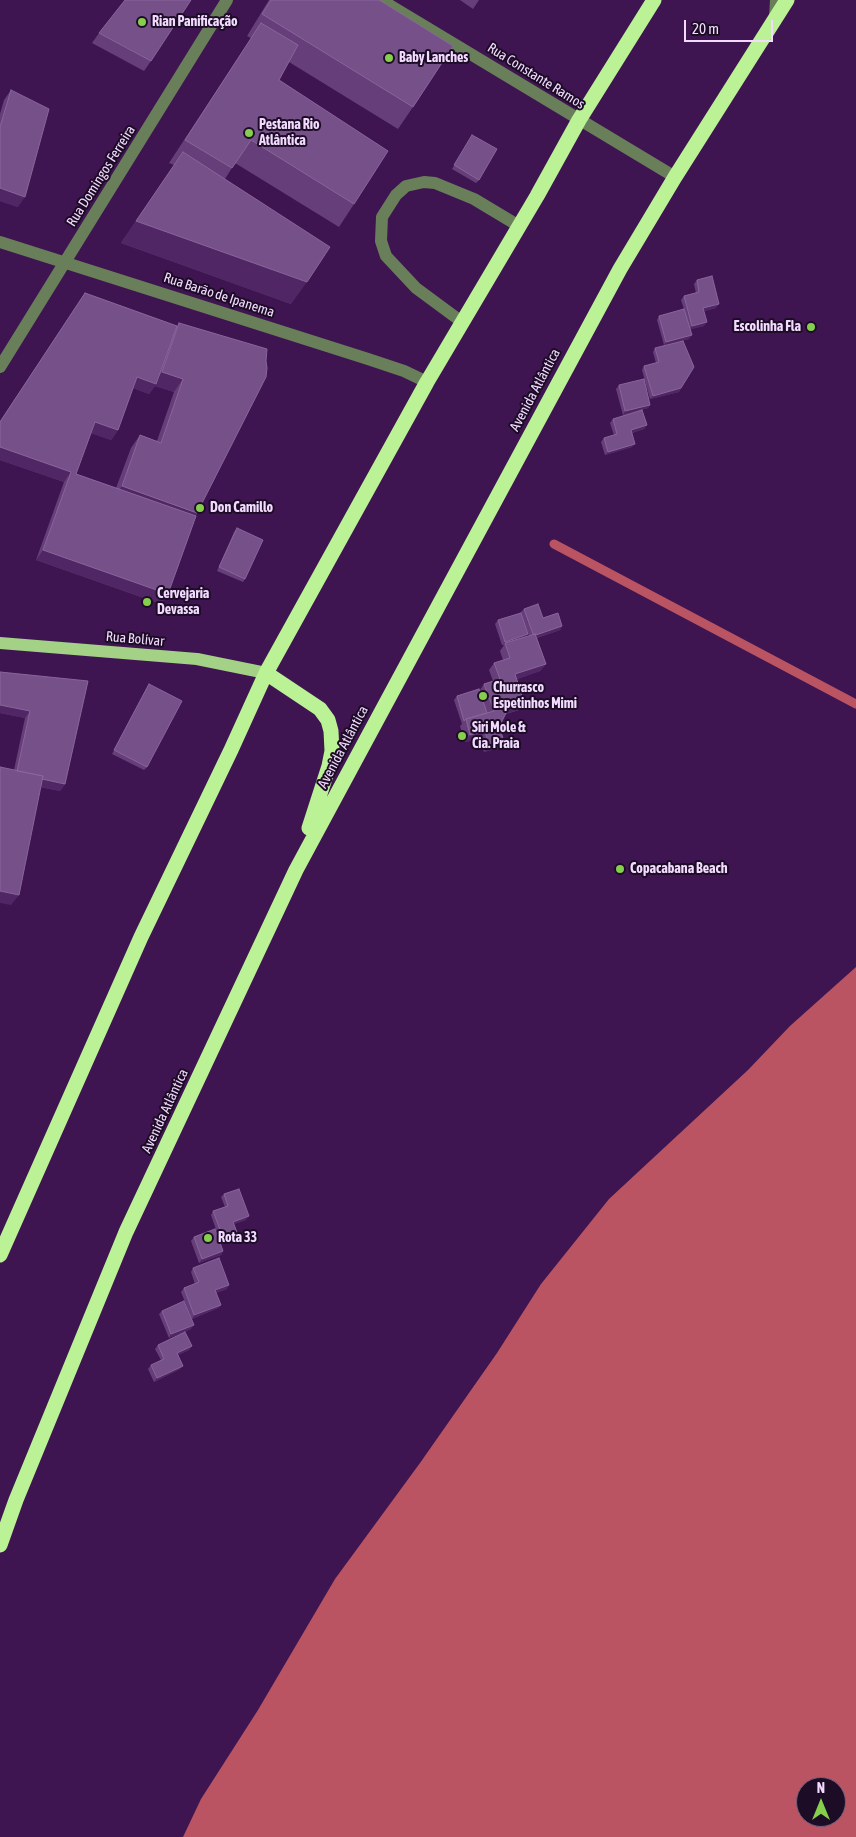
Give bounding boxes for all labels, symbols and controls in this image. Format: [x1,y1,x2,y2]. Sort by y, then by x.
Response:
scale bar [686,10,775,42]
place label: Rian Panificação [152,14,238,30]
marker: Rian Panificação [136,16,148,28]
text: 20 m [692,20,719,37]
street label: Rua Constante Ramos [484,39,588,113]
place label: Baby Lanches [399,50,468,66]
marker: Baby Lanches [383,52,395,64]
place label: Pestana Rio Atlântica [259,117,320,150]
street label: Rua Domingos Ferreira [63,122,139,230]
marker: Pestana Rio Atlântica [243,127,255,139]
street label: Rua Barão de Ipanema [161,269,277,321]
place label: Escolinha Fla [734,319,801,335]
marker: Escolinha Fla [805,321,817,333]
street label: Avenida Atlântica [506,346,564,434]
place label: Don Camillo [210,500,273,516]
marker: Don Camillo [194,502,206,514]
place label: Cervejaria Devassa [157,586,209,618]
marker: Cervejaria Devassa [141,596,153,608]
street label: Rua Bolívar [105,628,165,650]
place label: Churrasco Espetinhos Mimi [493,680,577,712]
marker: Churrasco Espetinhos Mimi [477,690,489,702]
street label: Avenida Atlântica [314,703,372,791]
place label: Siri Mole & Cia. Praia [472,720,525,752]
marker: Siri Mole & Cia. Praia [456,730,468,742]
place label: Copacabana Beach [630,861,728,877]
marker: Copacabana Beach [614,863,626,875]
street label: Avenida Atlântica [138,1066,192,1156]
place label: Rota 33 [218,1230,257,1246]
marker: Rota 33 [202,1232,214,1244]
north arrow [796,1777,846,1827]
text: N [817,1780,825,1796]

